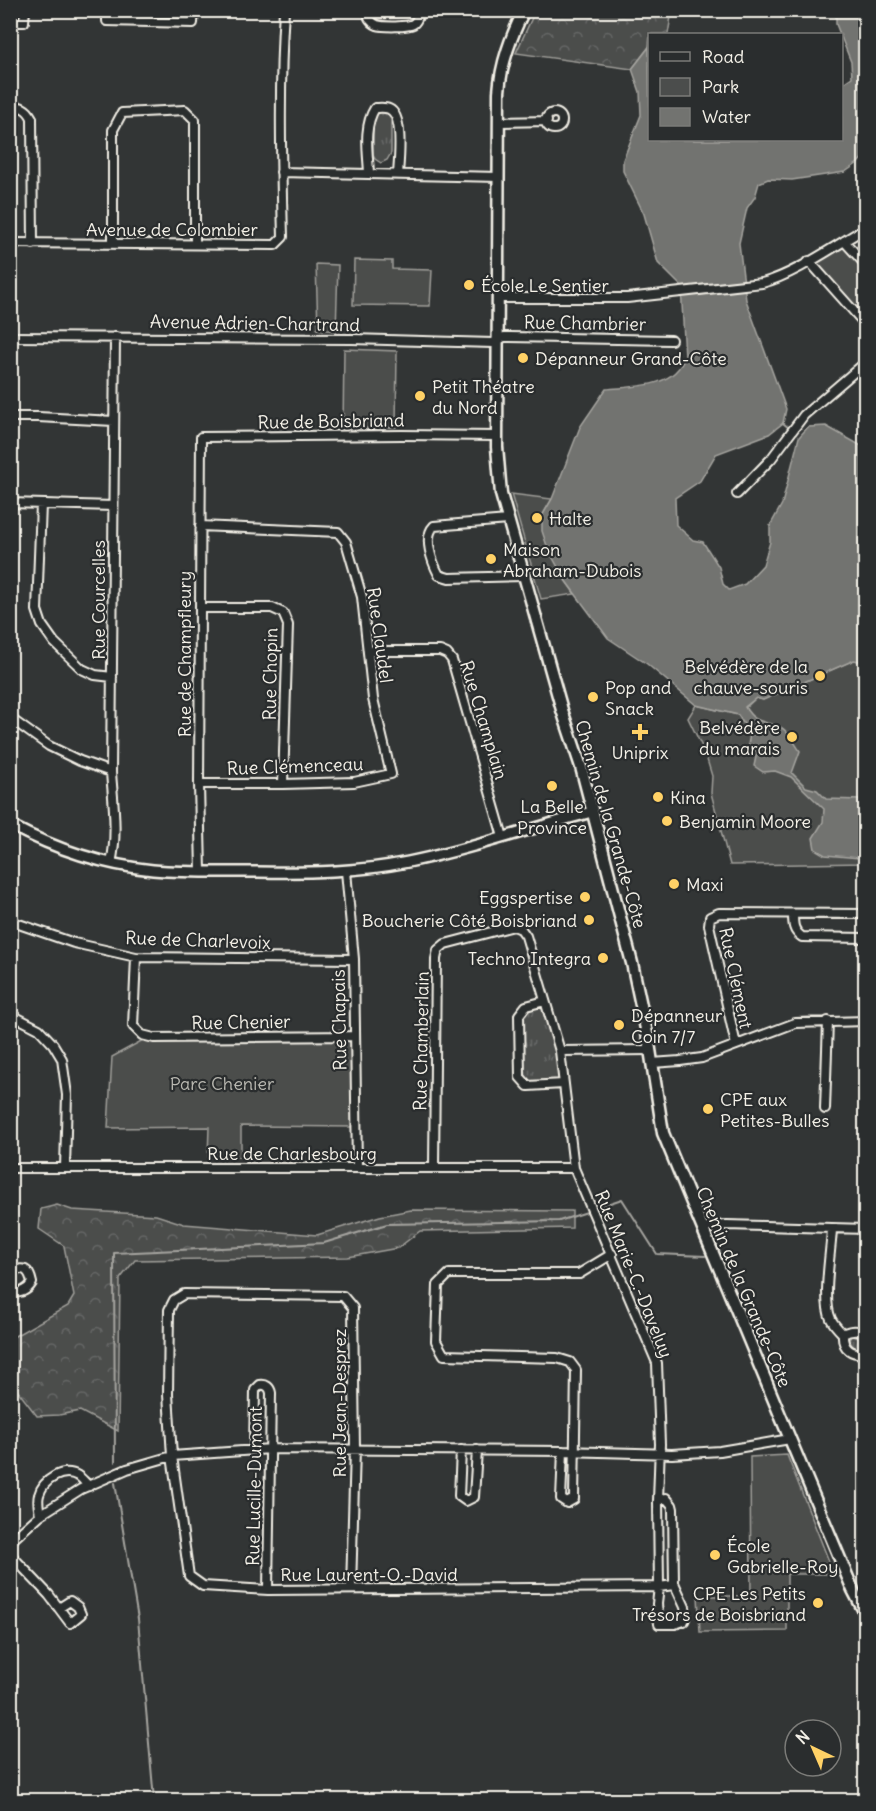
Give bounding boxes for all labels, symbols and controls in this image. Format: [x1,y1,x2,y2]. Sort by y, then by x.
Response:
legend [648,33,843,141]
text: Road [702,45,745,68]
text: Park [702,75,739,98]
text: Water [702,105,752,128]
street label: Avenue de Colombier [86,218,259,241]
place label: École Le Sentier [481,274,609,297]
marker: École Le Sentier [462,278,476,292]
street label: Avenue Adrien-Chartrand [150,310,361,336]
street label: Rue Chambrier [524,310,647,336]
place label: Dépanneur Grand-Côte [535,347,727,370]
marker: Dépanneur Grand-Côte [516,351,530,365]
place label: Petit Théatre du Nord [432,375,535,419]
marker: Petit Théatre du Nord [413,389,427,403]
street label: Rue de Boisbriand [257,408,405,434]
place label: Halte [549,507,592,530]
marker: Halte [530,511,544,525]
place label: Maison Abraham-Dubois [503,538,641,582]
street label: Rue Courcelles [87,540,110,660]
marker: Maison Abraham-Dubois [484,552,498,566]
street label: Rue de Champfleury [173,571,196,737]
street label: Rue Claudel [362,586,398,684]
street label: Rue Chopin [258,627,282,721]
place label: Belvédère de la chauve-souris [684,655,808,699]
street label: Rue Champlain [455,658,513,782]
marker: Belvédère de la chauve-souris [813,669,827,683]
place label: Pop and Snack [605,676,672,720]
marker: Pop and Snack [586,690,600,704]
place label: Belvédère du marais [699,716,780,760]
street label: Chemin de la Grande-Côte [570,717,652,931]
marker: Uniprix [633,725,647,739]
marker: Belvédère du marais [785,730,799,744]
place label: Uniprix [611,741,669,764]
street label: Rue Clémenceau [226,752,364,780]
marker: La Belle Province [545,779,559,793]
place label: Kina [670,786,706,809]
marker: Kina [651,790,665,804]
place label: La Belle Province [517,795,587,839]
place label: Benjamin Moore [679,810,811,833]
marker: Benjamin Moore [660,814,674,828]
place label: Maxi [686,873,724,896]
marker: Maxi [667,877,681,891]
place label: Eggspertise [479,886,573,909]
marker: Eggspertise [578,890,592,904]
place label: Boucherie Côté Boisbriand [362,909,577,932]
marker: Boucherie Côté Boisbriand [582,913,596,927]
street label: Rue Clément [714,925,758,1031]
street label: Rue de Charlevoix [125,926,271,954]
place label: Techno Integra [468,947,591,970]
marker: Techno Integra [596,951,610,965]
street label: Rue Chapais [327,969,351,1071]
street label: Rue Chamberlain [408,971,434,1111]
place label: Dépanneur Coin 7/7 [631,1004,723,1048]
street label: Rue Chenier [191,1010,291,1034]
marker: Dépanneur Coin 7/7 [612,1018,626,1032]
park label: Parc Chenier [170,1072,275,1095]
place label: CPE aux Petites-Bulles [720,1088,830,1132]
marker: CPE aux Petites-Bulles [701,1102,715,1116]
street label: Rue de Charlesbourg [207,1142,377,1165]
street label: Chemin de la Grande-Côte [691,1183,797,1391]
street label: Rue Marie-C.-Daveluy [590,1187,678,1361]
street label: Rue Jean-Desprez [328,1328,351,1477]
street label: Rue Lucille-Dumont [241,1406,267,1566]
place label: École Gabrielle-Roy [727,1534,838,1578]
marker: École Gabrielle-Roy [708,1548,722,1562]
street label: Rue Laurent-O.-David [280,1563,458,1586]
place label: CPE Les Petits Trésors de Boisbriand [632,1582,806,1626]
marker: CPE Les Petits Trésors de Boisbriand [811,1596,825,1610]
north arrow [783,1718,843,1778]
text: N [792,1726,814,1748]

